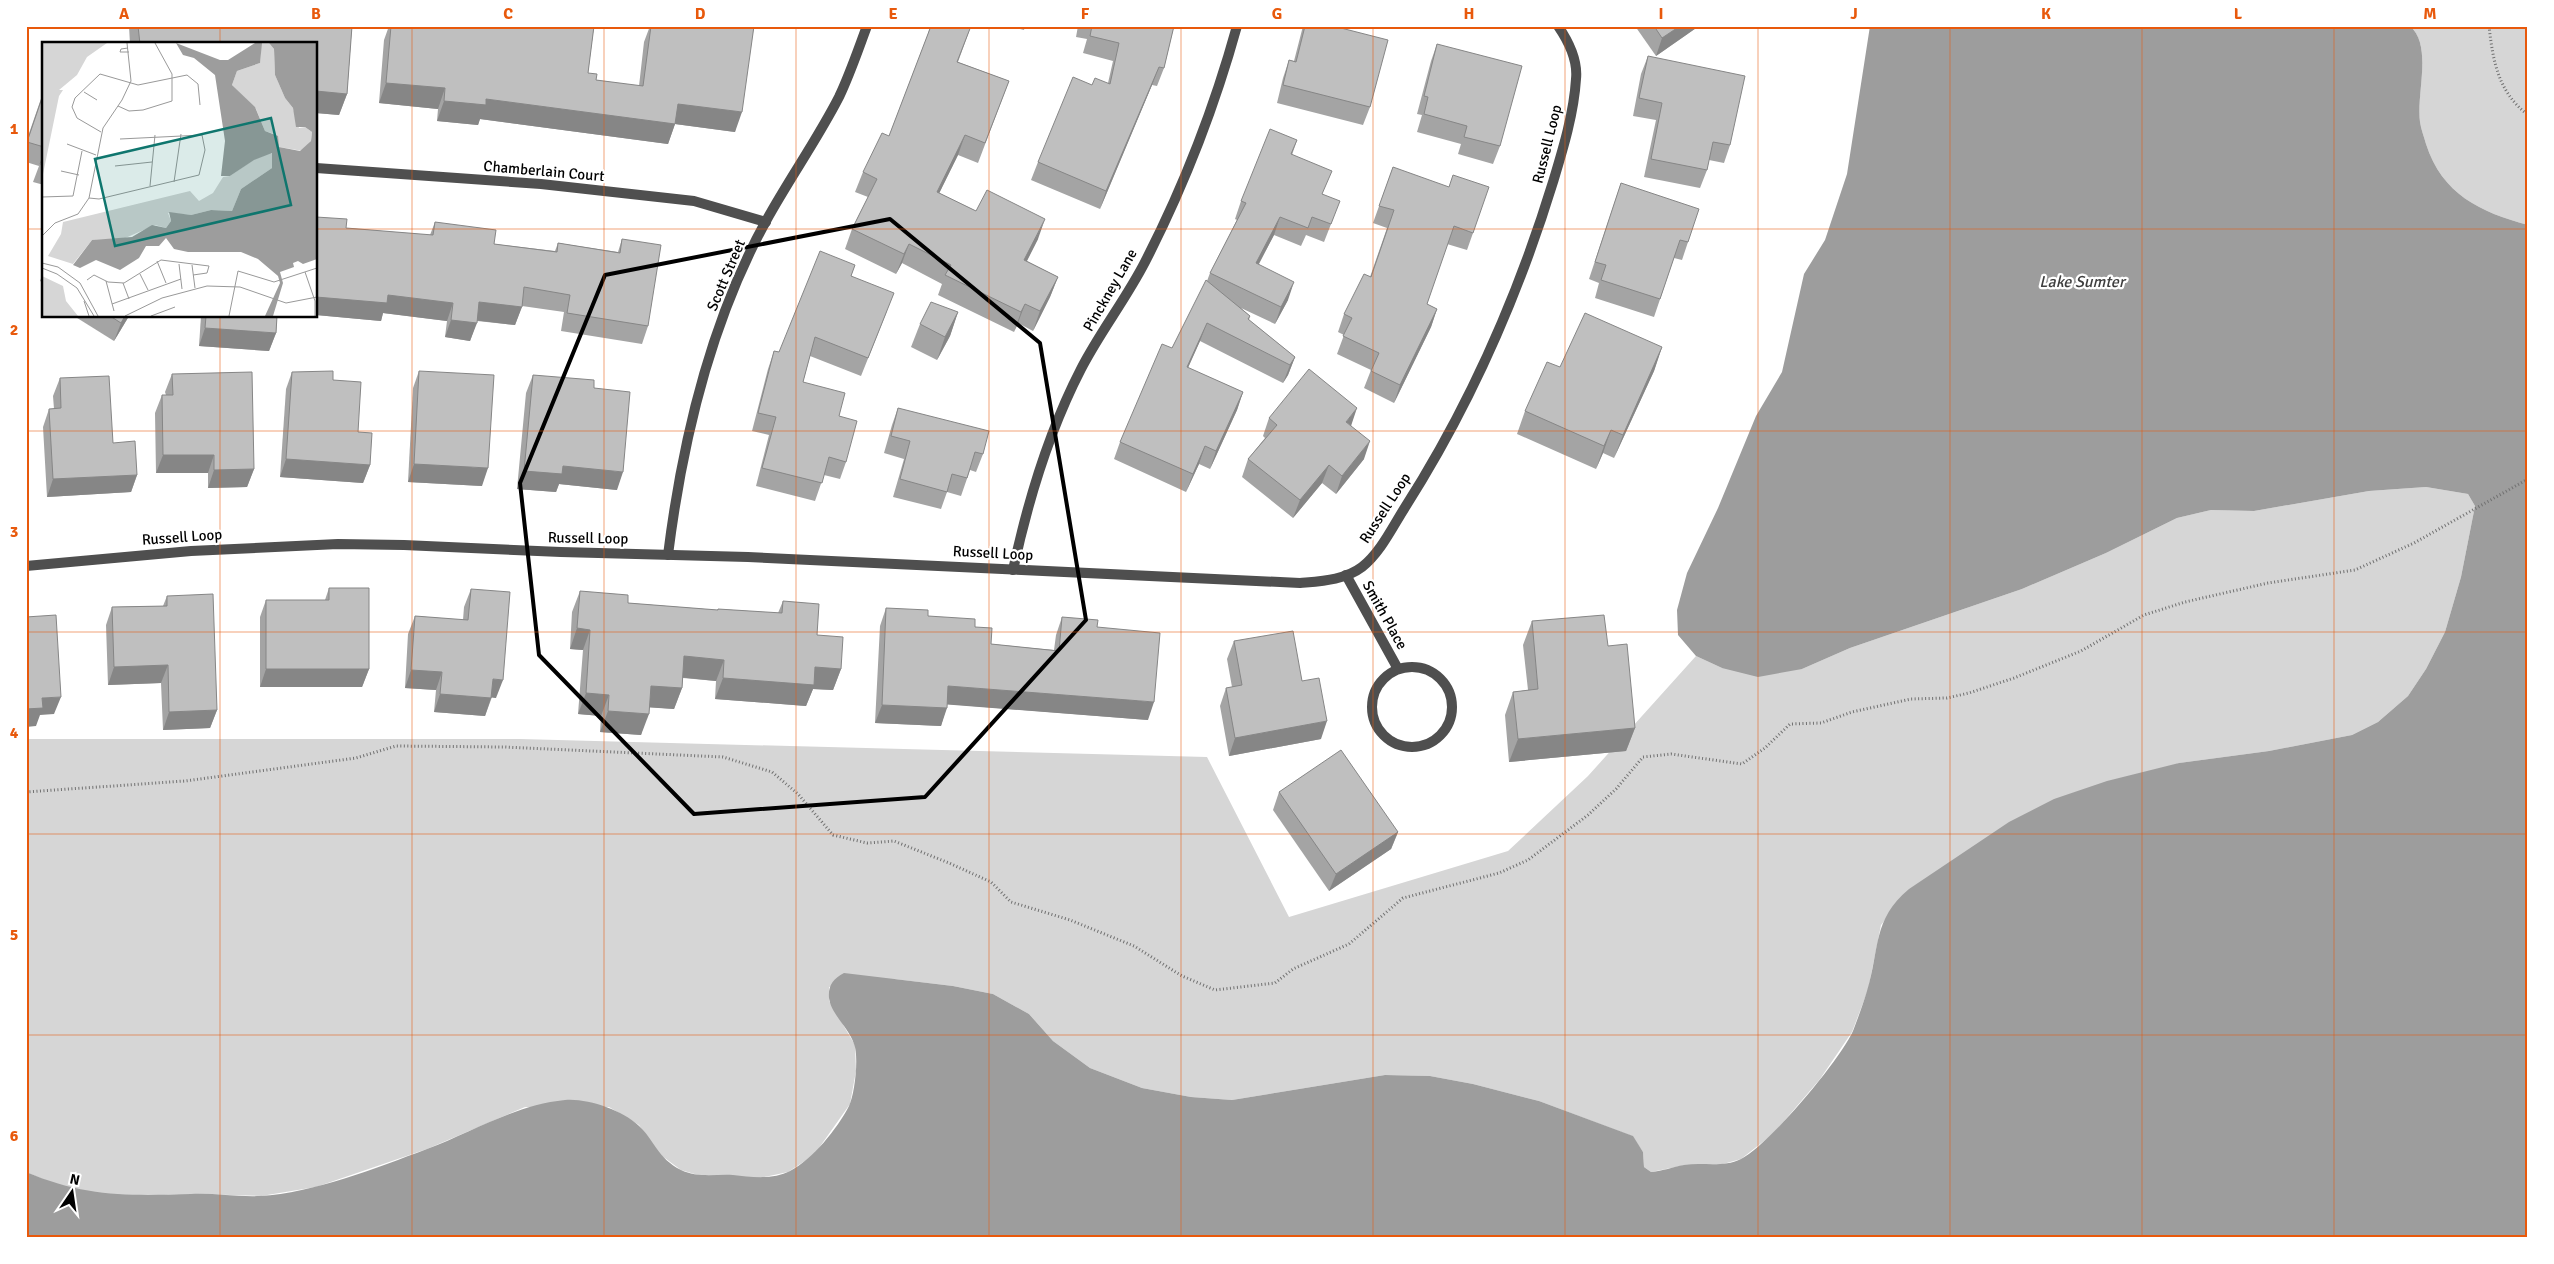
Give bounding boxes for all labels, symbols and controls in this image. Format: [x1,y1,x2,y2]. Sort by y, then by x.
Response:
text: A [119,4,130,24]
text: B [311,4,321,24]
text: C [503,4,513,24]
text: D [695,4,706,24]
text: E [888,4,898,24]
text: F [1081,4,1090,24]
text: G [1272,4,1282,24]
text: H [1464,4,1474,24]
text: I [1658,4,1664,24]
text: J [1850,4,1858,24]
text: K [2041,4,2051,24]
text: L [2234,4,2243,24]
text: M [2423,4,2437,24]
inset map [42,42,318,318]
street label: Russell Loop [1529,103,1565,185]
text: 1 [10,119,19,139]
street label: Chamberlain Court [483,157,605,185]
street label: Scott Street [703,237,749,313]
street label: Pinckney Lane [1079,246,1141,334]
water label: Lake Sumter [2039,272,2127,292]
text: 2 [10,320,18,340]
street label: Russell Loop [1356,469,1414,547]
text: 3 [10,522,18,542]
street label: Russell Loop [141,525,223,549]
street label: Russell Loop [548,528,628,548]
street label: Russell Loop [952,542,1034,564]
street label: Smith Place [1359,577,1411,653]
text: 4 [10,723,19,743]
text: 5 [10,925,18,945]
text: 6 [10,1126,19,1146]
north arrow [48,1166,98,1216]
text: N [68,1170,81,1189]

